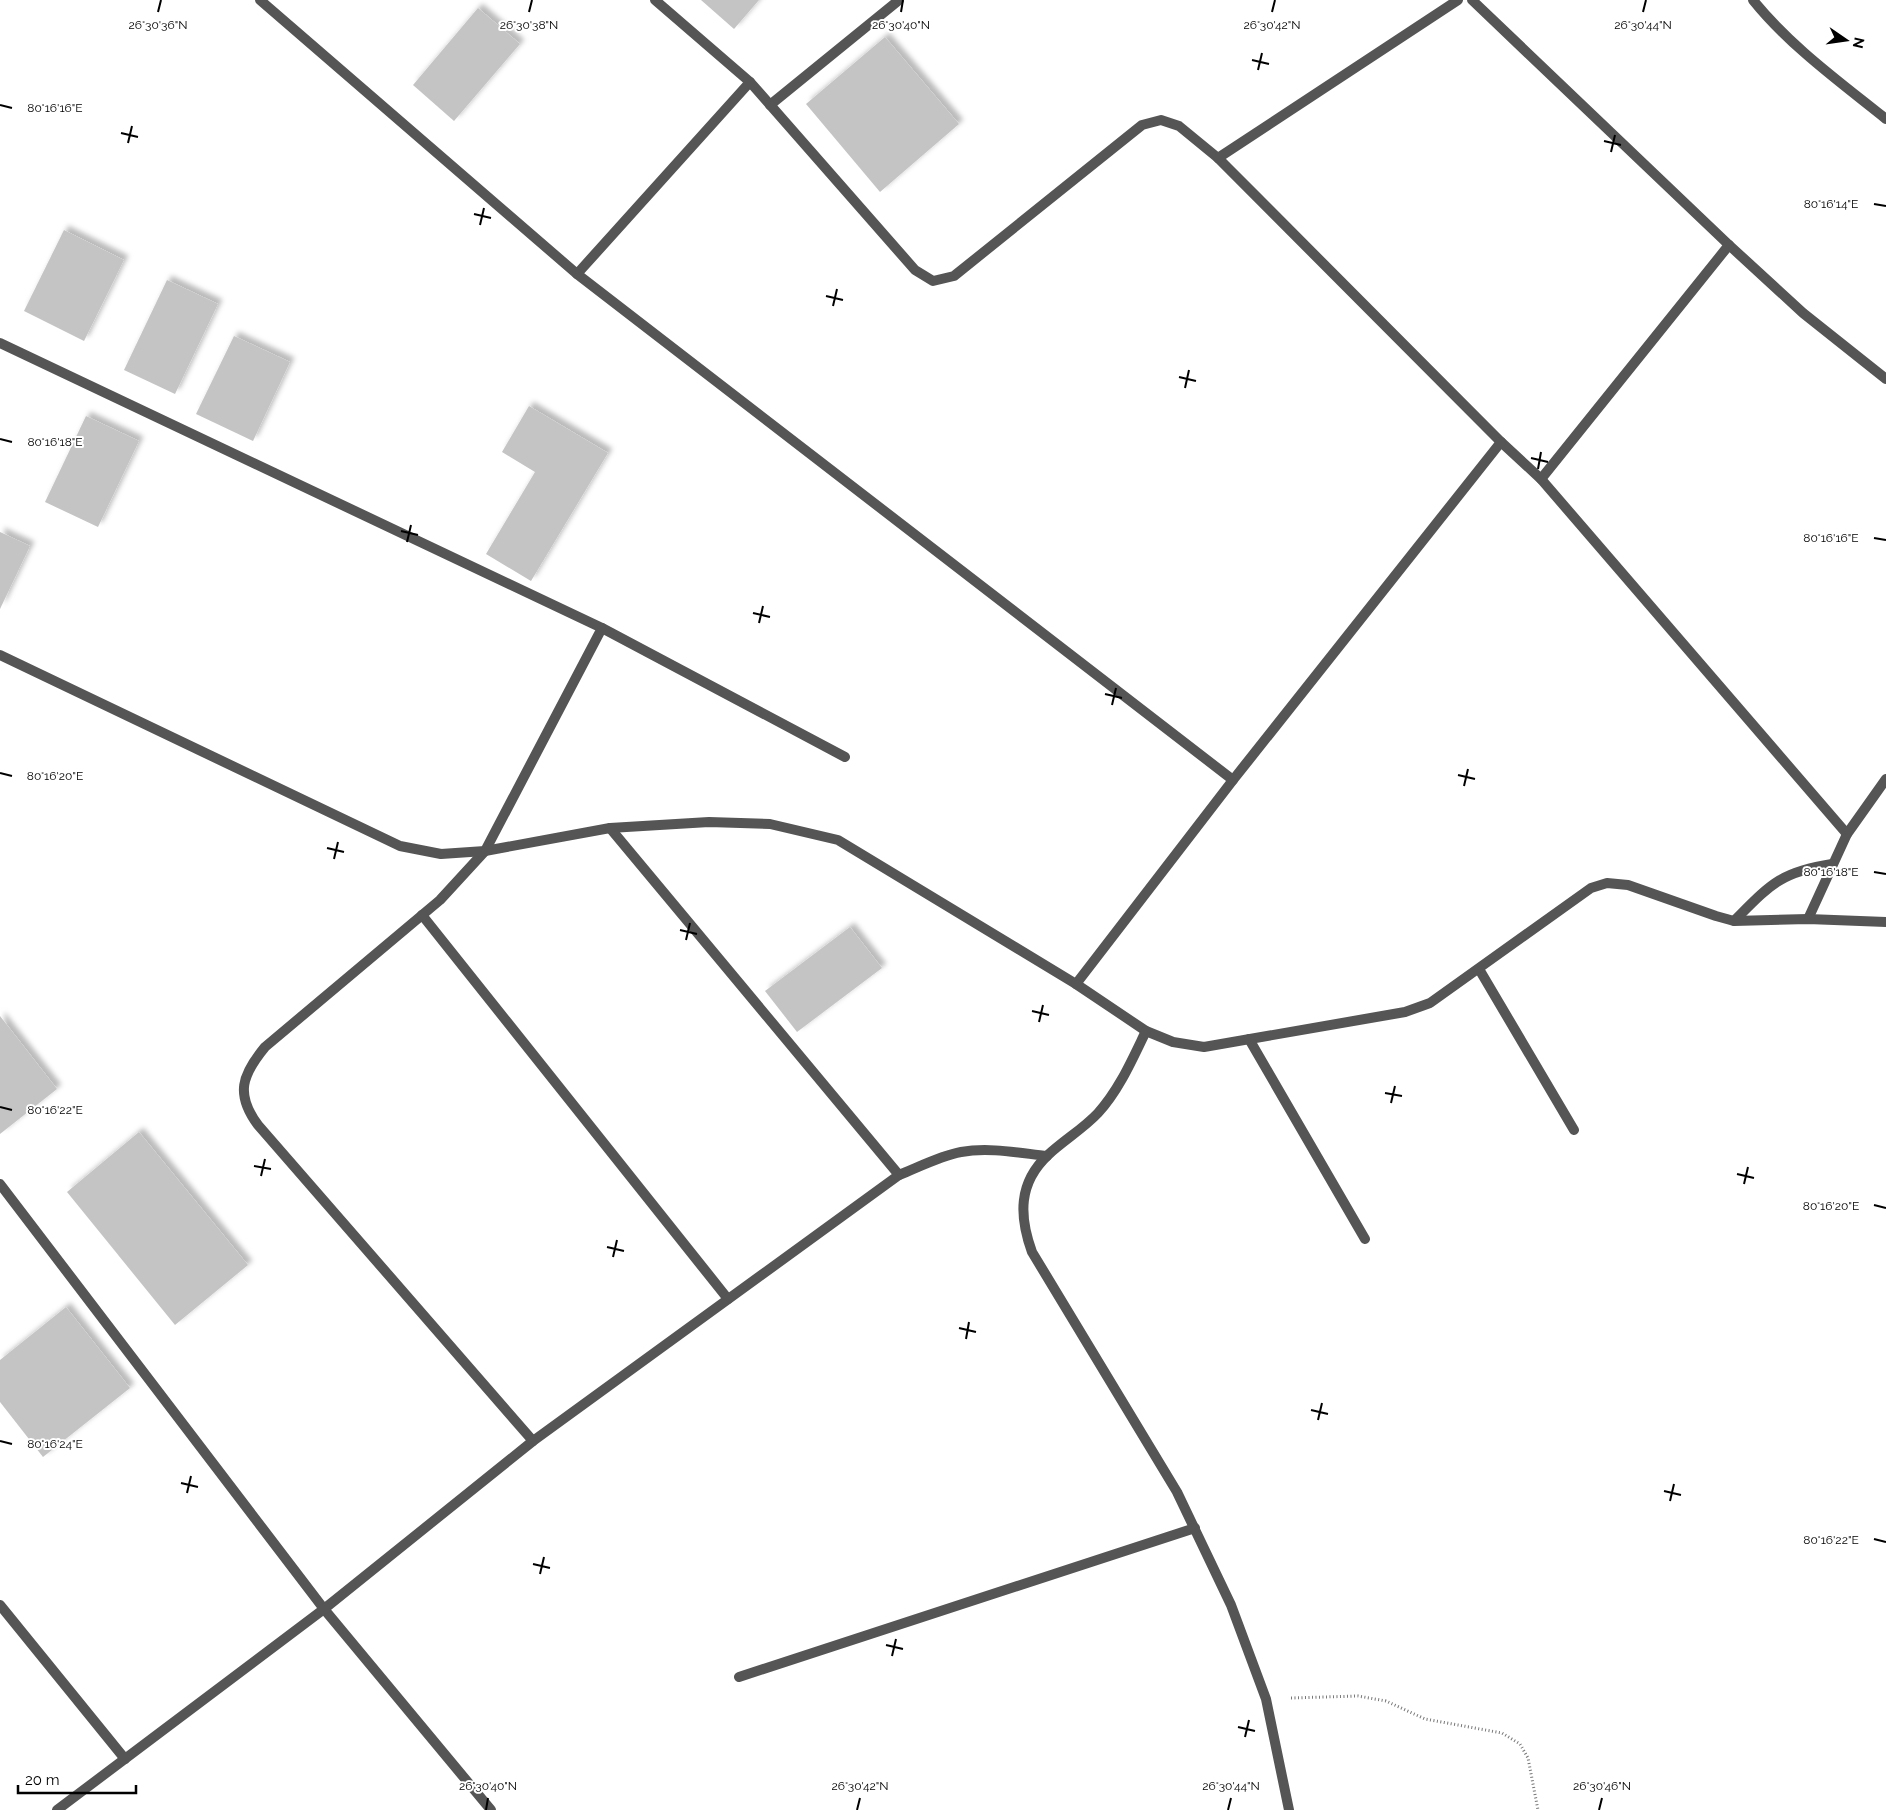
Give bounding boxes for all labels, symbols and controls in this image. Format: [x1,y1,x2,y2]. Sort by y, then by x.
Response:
north arrow [1821,15,1871,65]
text: 26°30'36"N [129,18,187,32]
text: 26°30'38"N [500,18,558,32]
text: 26°30'40"N [872,18,930,32]
text: 26°30'42"N [1243,18,1301,32]
text: 26°30'44"N [1614,18,1672,32]
text: N [1850,36,1868,50]
text: 80°16'16"E [27,101,83,115]
text: 80°16'14"E [1804,197,1858,211]
text: 80°16'18"E [27,435,83,449]
text: 80°16'16"E [1803,531,1859,545]
text: 80°16'20"E [27,769,83,783]
text: 80°16'18"E [1803,865,1859,879]
text: 80°16'22"E [27,1103,83,1117]
text: 80°16'20"E [1803,1199,1859,1213]
text: 80°16'24"E [27,1437,83,1451]
text: 80°16'22"E [1803,1533,1859,1547]
scale bar [18,1762,135,1794]
text: 20 m [25,1771,60,1789]
text: 26°30'40"N [459,1779,517,1793]
text: 26°30'42"N [831,1779,889,1793]
text: 26°30'44"N [1202,1779,1260,1793]
text: 26°30'46"N [1573,1779,1631,1793]

